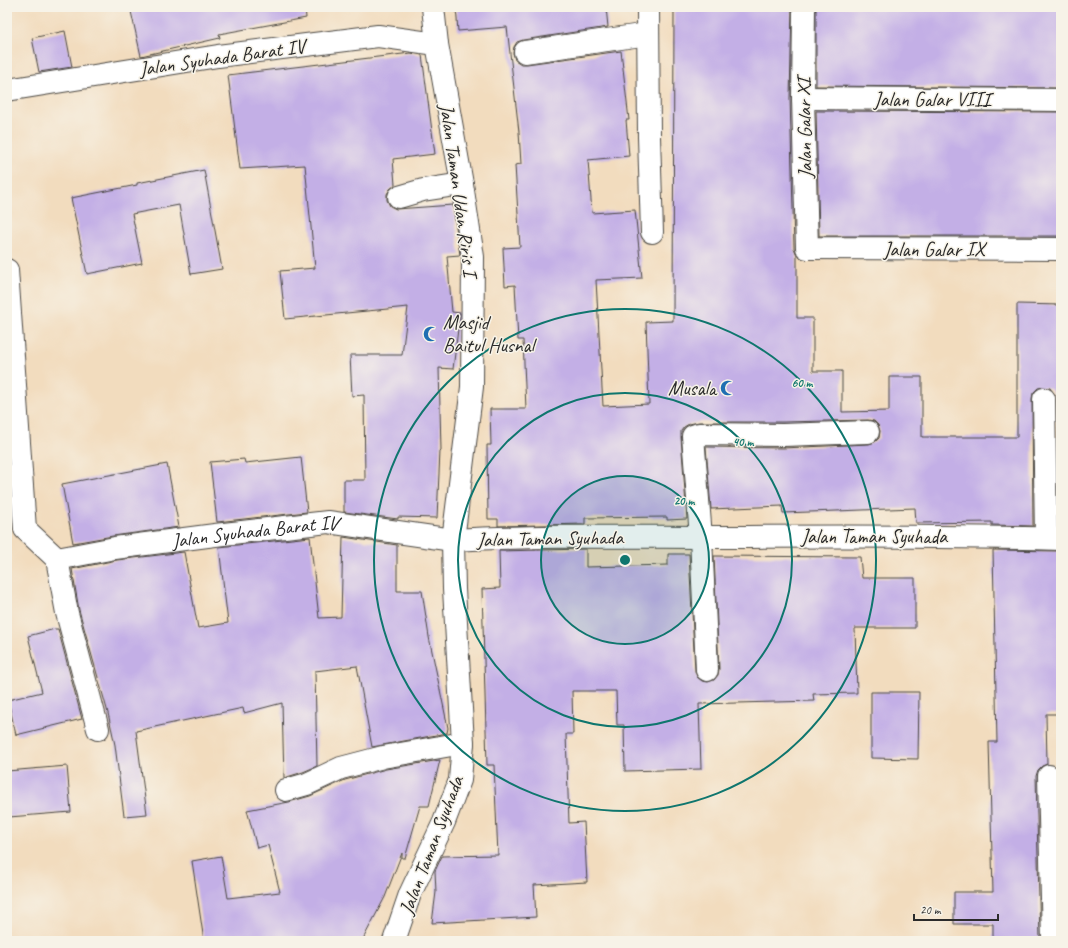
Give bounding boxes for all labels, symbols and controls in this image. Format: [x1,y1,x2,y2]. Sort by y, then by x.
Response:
street label: Jalan Syuhada Barat IV [137,33,311,82]
street label: Jalan Galar XI [791,73,818,179]
street label: Jalan Galar VIII [873,87,994,112]
street label: Jalan Taman Udan Riris I [434,101,484,283]
street label: Jalan Galar IX [883,237,988,262]
place label: Masjid Baitul Husnal [443,310,538,358]
mosque icon: Masjid Baitul Husnal [422,325,440,343]
text: 60 m [792,375,814,391]
place label: Musala [668,376,718,401]
mosque icon: Musala [719,379,737,397]
text: 40 m [733,434,754,450]
text: 20 m [674,493,695,509]
street label: Jalan Syuhada Barat IV [169,510,344,554]
street label: Jalan Taman Syuhada [800,524,948,549]
street label: Jalan Taman Syuhada [476,525,625,552]
centre of rings [618,553,632,567]
street label: Jalan Taman Syuhada [393,771,470,919]
scale bar [914,896,998,922]
text: 20 m [920,902,942,918]

